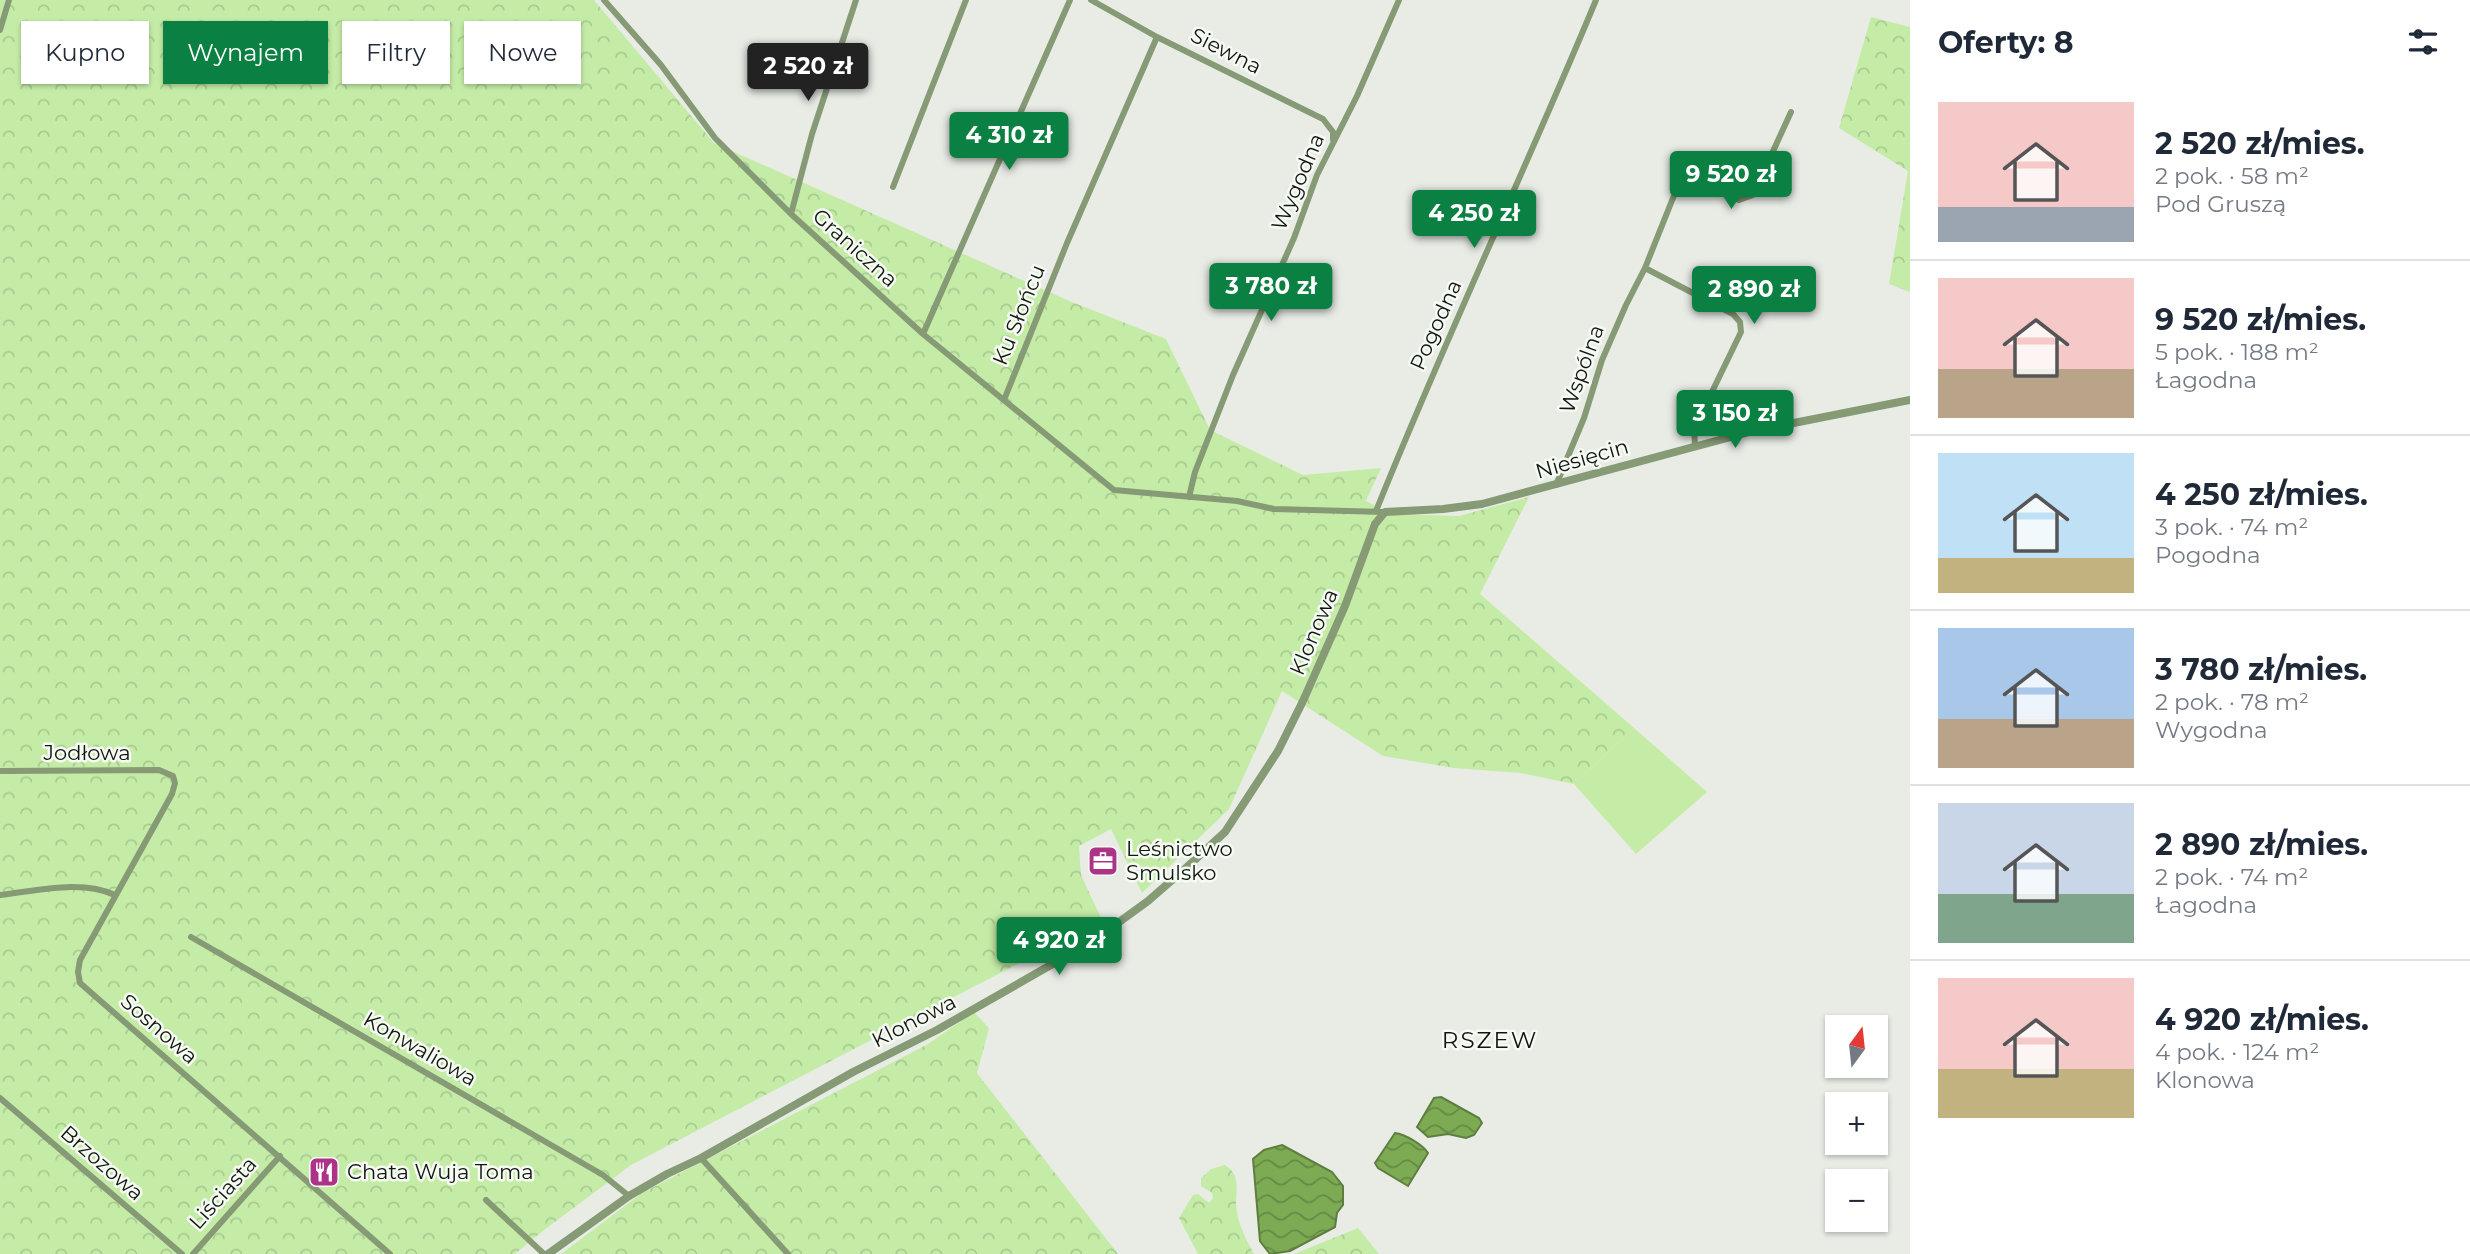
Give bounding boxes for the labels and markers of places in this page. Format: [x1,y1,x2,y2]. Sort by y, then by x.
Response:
pin: 2 520 zł [736,43,880,103]
pin: 4 310 zł [937,113,1081,172]
pin: 9 520 zł [1659,152,1803,211]
pin: 4 250 zł [1402,190,1546,250]
pin: 3 780 zł [1199,264,1343,323]
pin: 2 890 zł [1682,266,1826,326]
pin: 3 150 zł [1663,391,1807,450]
place label: Leśnictwo Smulsko [1126,836,1233,885]
office icon: Leśnictwo Smulsko [1086,844,1120,878]
pin: 4 920 zł [987,918,1131,977]
restaurant icon: Chata Wuja Toma [307,1155,341,1189]
place label: Chata Wuja Toma [347,1159,534,1184]

